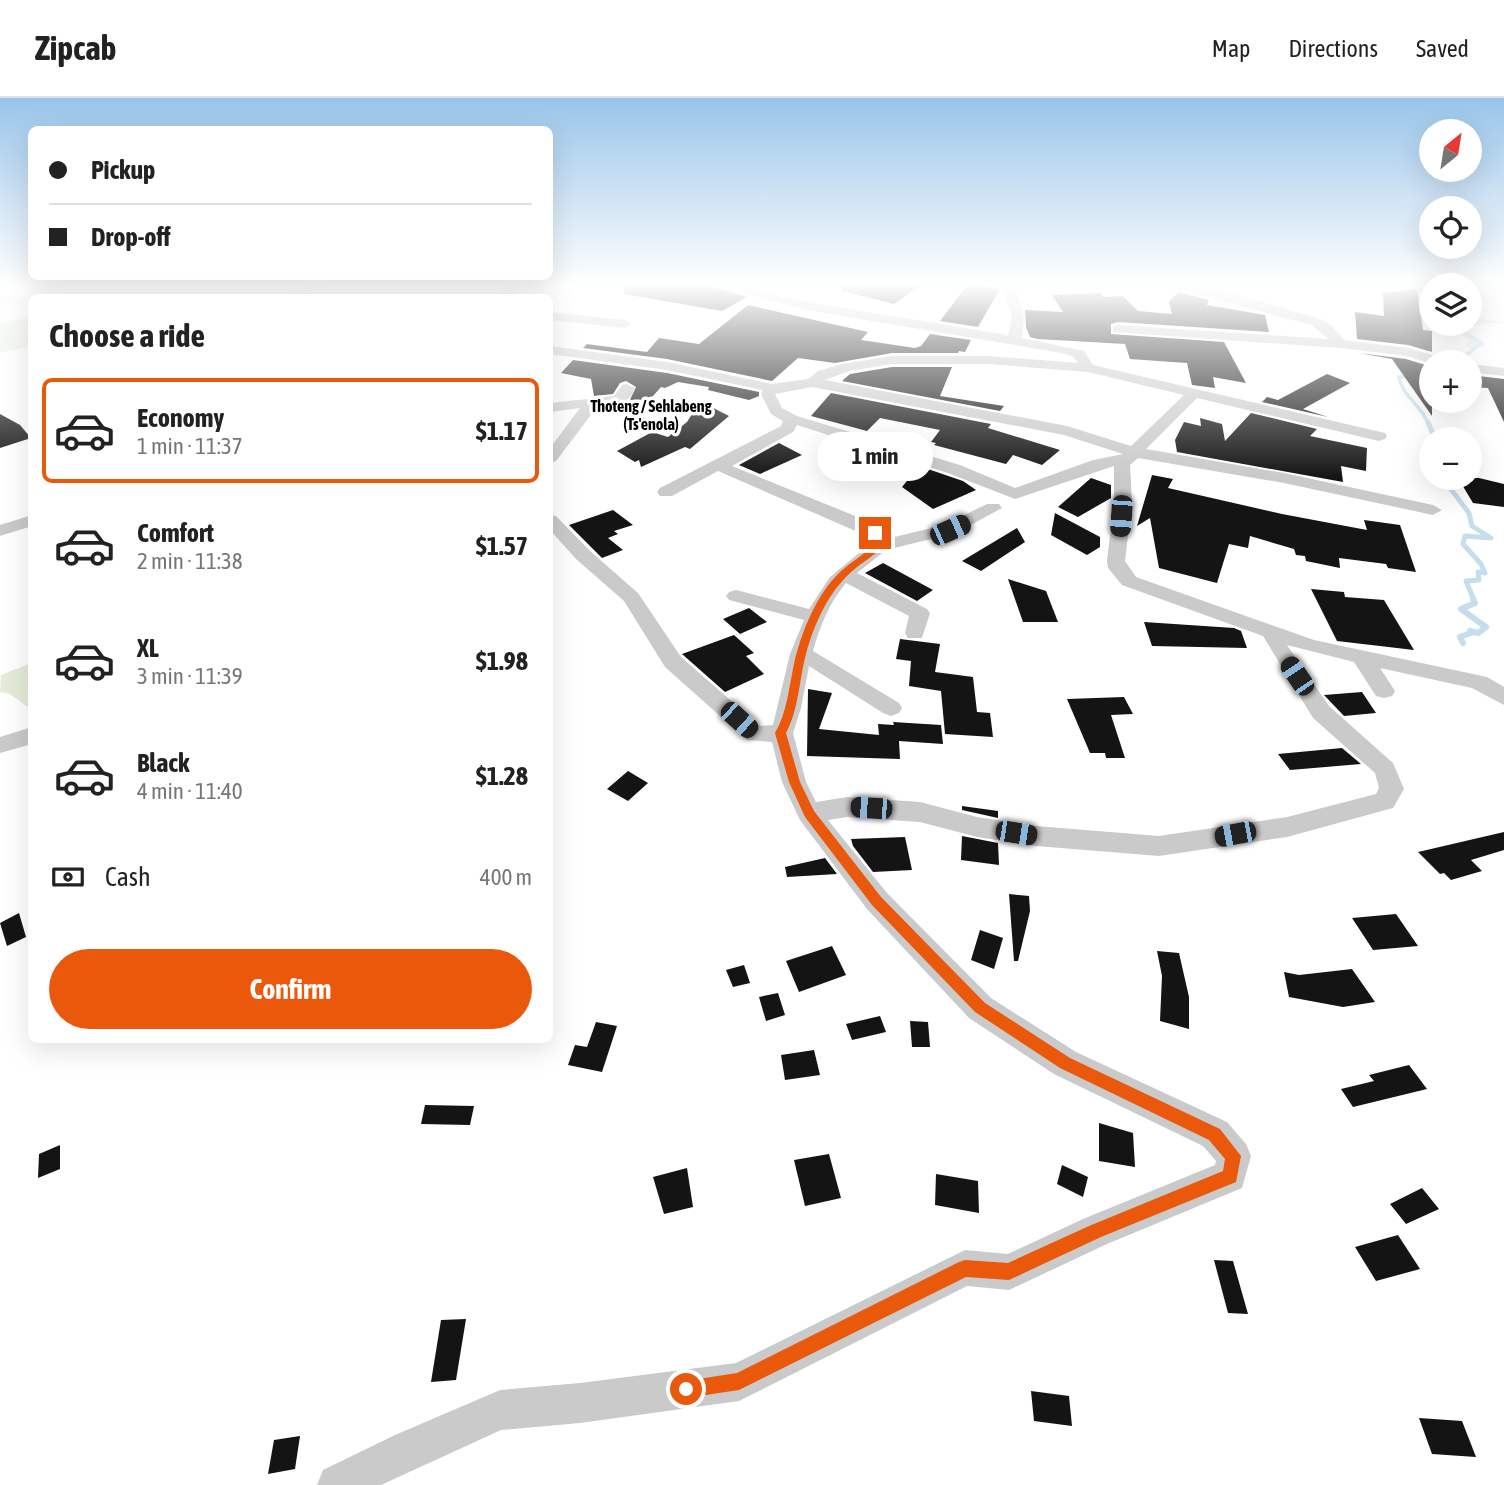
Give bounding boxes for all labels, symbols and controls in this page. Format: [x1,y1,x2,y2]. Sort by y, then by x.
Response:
text: Zipcab [35,29,116,67]
text: Map [1212,35,1250,62]
text: Directions [1288,35,1378,62]
text: Saved [1416,35,1469,62]
north arrow [1419,119,1482,182]
map controls [1419,119,1482,490]
text: Pickup [91,155,155,185]
button: locate [1419,196,1482,259]
text: Drop-off [91,222,171,252]
button: layers [1419,273,1482,336]
text: Choose a ride [49,317,205,354]
button: + [1419,350,1482,413]
district label: Thoteng / Sehlabeng (Ts'enola) [590,397,712,433]
icon: car [53,399,116,462]
text: Economy [137,403,224,433]
text: $1.17 [476,416,528,446]
button: − [1419,427,1482,490]
callout: 1 min [817,432,933,480]
text: 1 min · 11:37 [137,433,243,459]
text: 1 min [852,443,898,469]
car [1110,494,1133,538]
car [927,512,974,548]
icon: car [53,514,116,577]
route end [859,517,891,549]
text: Comfort [137,518,214,548]
text: $1.57 [476,531,528,561]
text: 2 min · 11:38 [137,548,243,574]
icon: car [53,629,116,692]
text: XL [137,633,159,663]
text: $1.98 [476,646,528,676]
car [1277,653,1318,699]
text: 3 min · 11:39 [137,663,243,689]
car [717,698,762,742]
icon: car [53,744,116,807]
text: Black [137,748,189,778]
text: $1.28 [476,761,528,791]
text: 4 min · 11:40 [137,778,243,804]
car [850,796,893,820]
car [994,819,1039,847]
car [1213,820,1258,848]
icon: cash [49,858,87,896]
text: Cash [105,862,151,892]
text: 400 m [480,864,532,890]
button: Confirm [49,949,532,1029]
route start [670,1373,702,1405]

